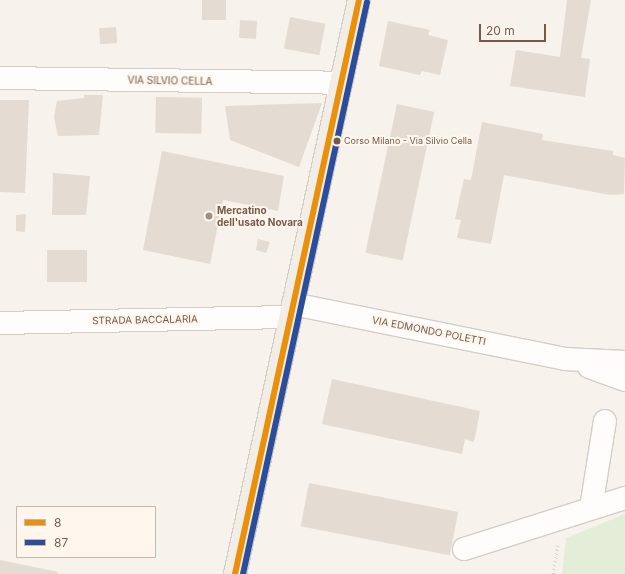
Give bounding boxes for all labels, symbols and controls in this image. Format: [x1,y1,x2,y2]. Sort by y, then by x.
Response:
scale bar [481,16,548,42]
text: 20 m [486,23,515,38]
street label: VIA SILVIO CELLA [127,74,213,88]
marker: Corso Milano - Via Silvio Cella [332,136,342,146]
place label: Corso Milano - Via Silvio Cella [344,136,472,146]
place label: Mercatino dell'usato Novara [217,204,303,228]
marker: Mercatino dell'usato Novara [204,211,214,221]
street label: STRADA BACCALARIA [92,313,198,327]
street label: VIA EDMONDO POLETTI [371,314,487,348]
legend [16,506,156,558]
text: 8 [54,515,61,530]
text: 87 [54,535,68,550]

